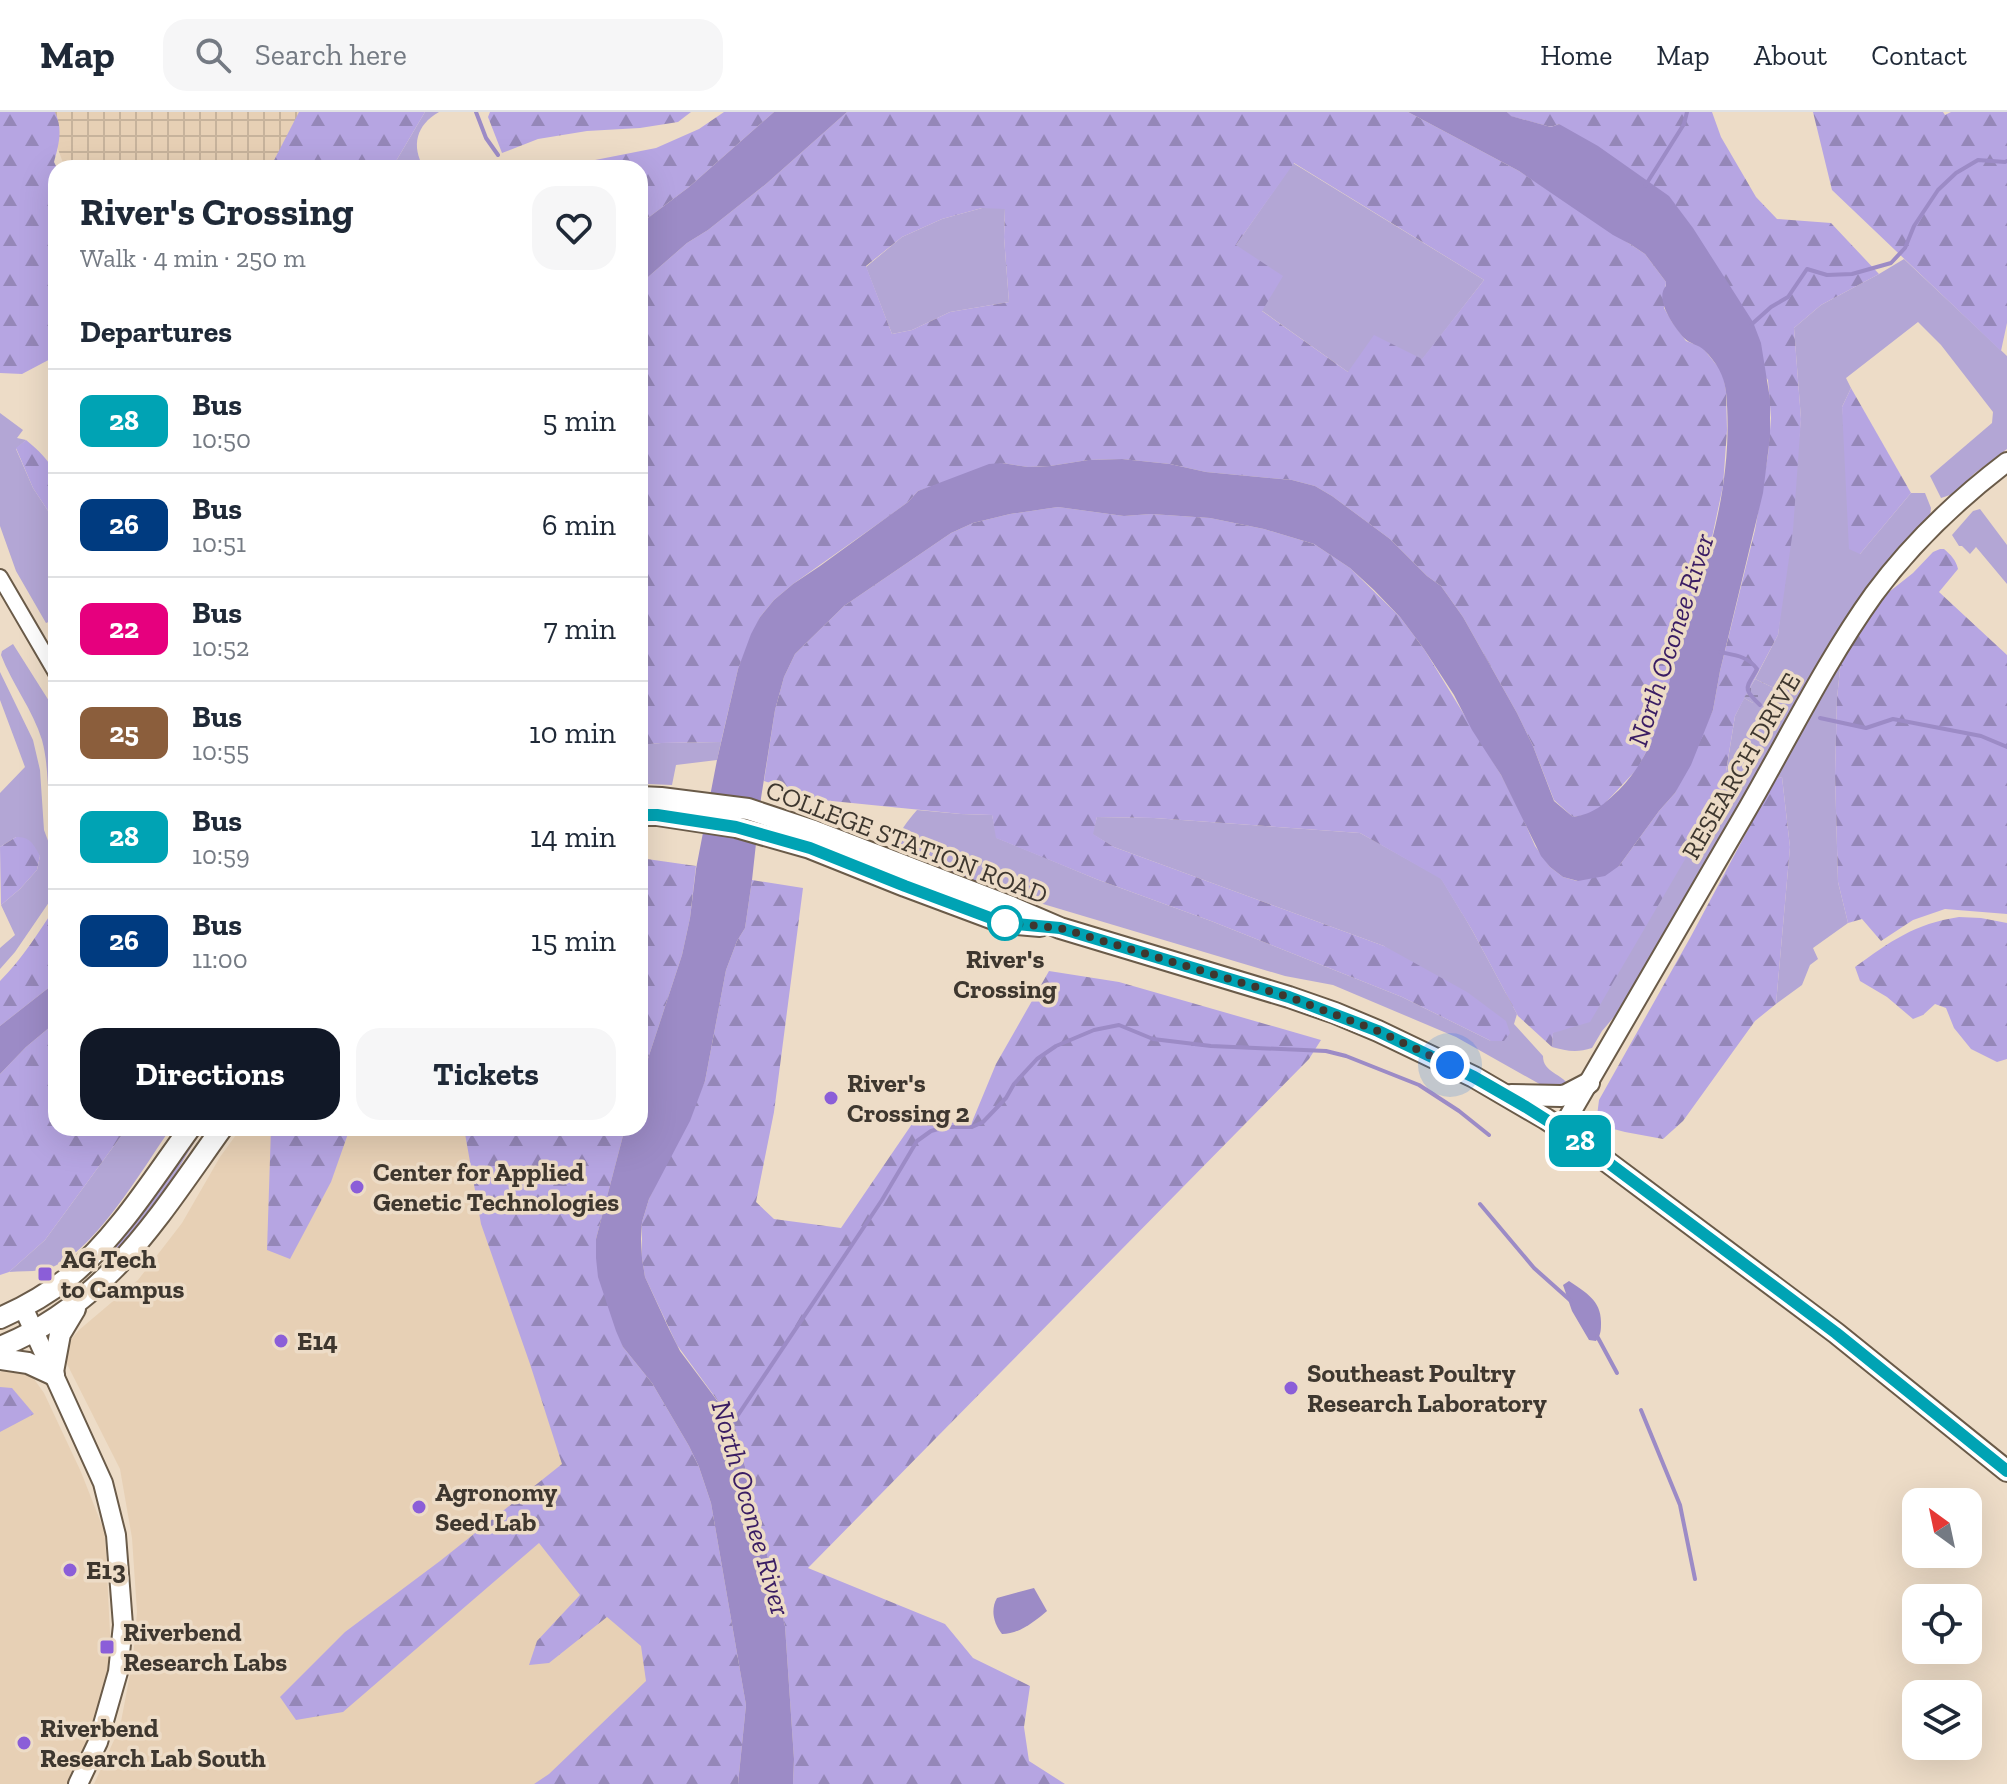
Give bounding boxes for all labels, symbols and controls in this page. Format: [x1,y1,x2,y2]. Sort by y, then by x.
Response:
search box [163,19,723,91]
text: Map [40,32,115,78]
icon: search [191,33,235,77]
text: Search here [255,37,407,73]
text: Home [1540,39,1612,72]
text: Map [1656,39,1710,72]
text: About [1754,39,1827,72]
text: Contact [1871,39,1967,72]
button: heart [532,186,616,270]
text: River's Crossing [80,189,354,235]
text: Walk · 4 min · 250 m [80,242,306,274]
text: Departures [80,314,232,350]
text: Bus [192,387,242,423]
text: 5 min [542,403,616,439]
text: 28 [109,404,139,437]
text: 10:50 [192,423,251,455]
text: Bus [192,491,242,527]
text: 6 min [542,507,616,543]
text: 26 [109,508,139,541]
text: 10:51 [192,527,246,559]
water label: North Oconee River [1621,529,1721,751]
text: Bus [192,595,242,631]
text: 7 min [544,611,616,647]
text: 22 [109,612,139,645]
text: 10:52 [192,631,250,663]
street label: RESEARCH DRIVE [1675,667,1807,865]
text: Bus [192,699,242,735]
text: 10 min [529,715,616,751]
text: 25 [109,716,139,749]
text: 10:55 [192,735,249,767]
street label: COLLEGE STATION ROAD [762,773,1052,911]
text: Bus [192,803,242,839]
text: 14 min [530,819,616,855]
text: 28 [109,820,139,853]
text: 10:59 [192,839,250,871]
marker: River's Crossing [988,906,1022,940]
text: Bus [192,907,242,943]
text: 15 min [531,923,616,959]
text: 26 [109,924,139,957]
text: 11:00 [192,943,248,975]
place label: River's Crossing [953,943,1057,1005]
button: Directions [80,1028,340,1120]
button: Tickets [356,1028,616,1120]
your location [1430,1045,1470,1085]
place label: River's Crossing 2 [847,1067,969,1129]
marker: River's Crossing 2 [822,1089,840,1107]
line badge: 28 [1544,1115,1616,1167]
text: 28 [1565,1124,1595,1157]
place label: Center for Applied Genetic Technologies [373,1156,619,1218]
marker: Center for Applied Genetic Technologies [348,1178,366,1196]
place label: AG Tech to Campus [61,1243,185,1305]
marker: AG Tech to Campus [36,1265,54,1283]
place label: E14 [297,1325,338,1357]
marker: E14 [272,1332,290,1350]
place label: Southeast Poultry Research Laboratory [1307,1357,1547,1419]
marker: Southeast Poultry Research Laboratory [1282,1379,1300,1397]
water label: North Oconee River [705,1397,798,1619]
place label: Agronomy Seed Lab [435,1476,558,1538]
north arrow [1902,1488,1982,1568]
map controls [1902,1488,1982,1760]
marker: Agronomy Seed Lab [410,1498,428,1516]
place label: E13 [86,1554,126,1586]
marker: E13 [61,1561,79,1579]
button: locate [1902,1584,1982,1664]
place label: Riverbend Research Labs [123,1616,287,1678]
marker: Riverbend Research Labs [98,1638,116,1656]
button: layers [1902,1680,1982,1760]
place label: Riverbend Research Lab South [40,1712,266,1774]
marker: Riverbend Research Lab South [15,1734,33,1752]

